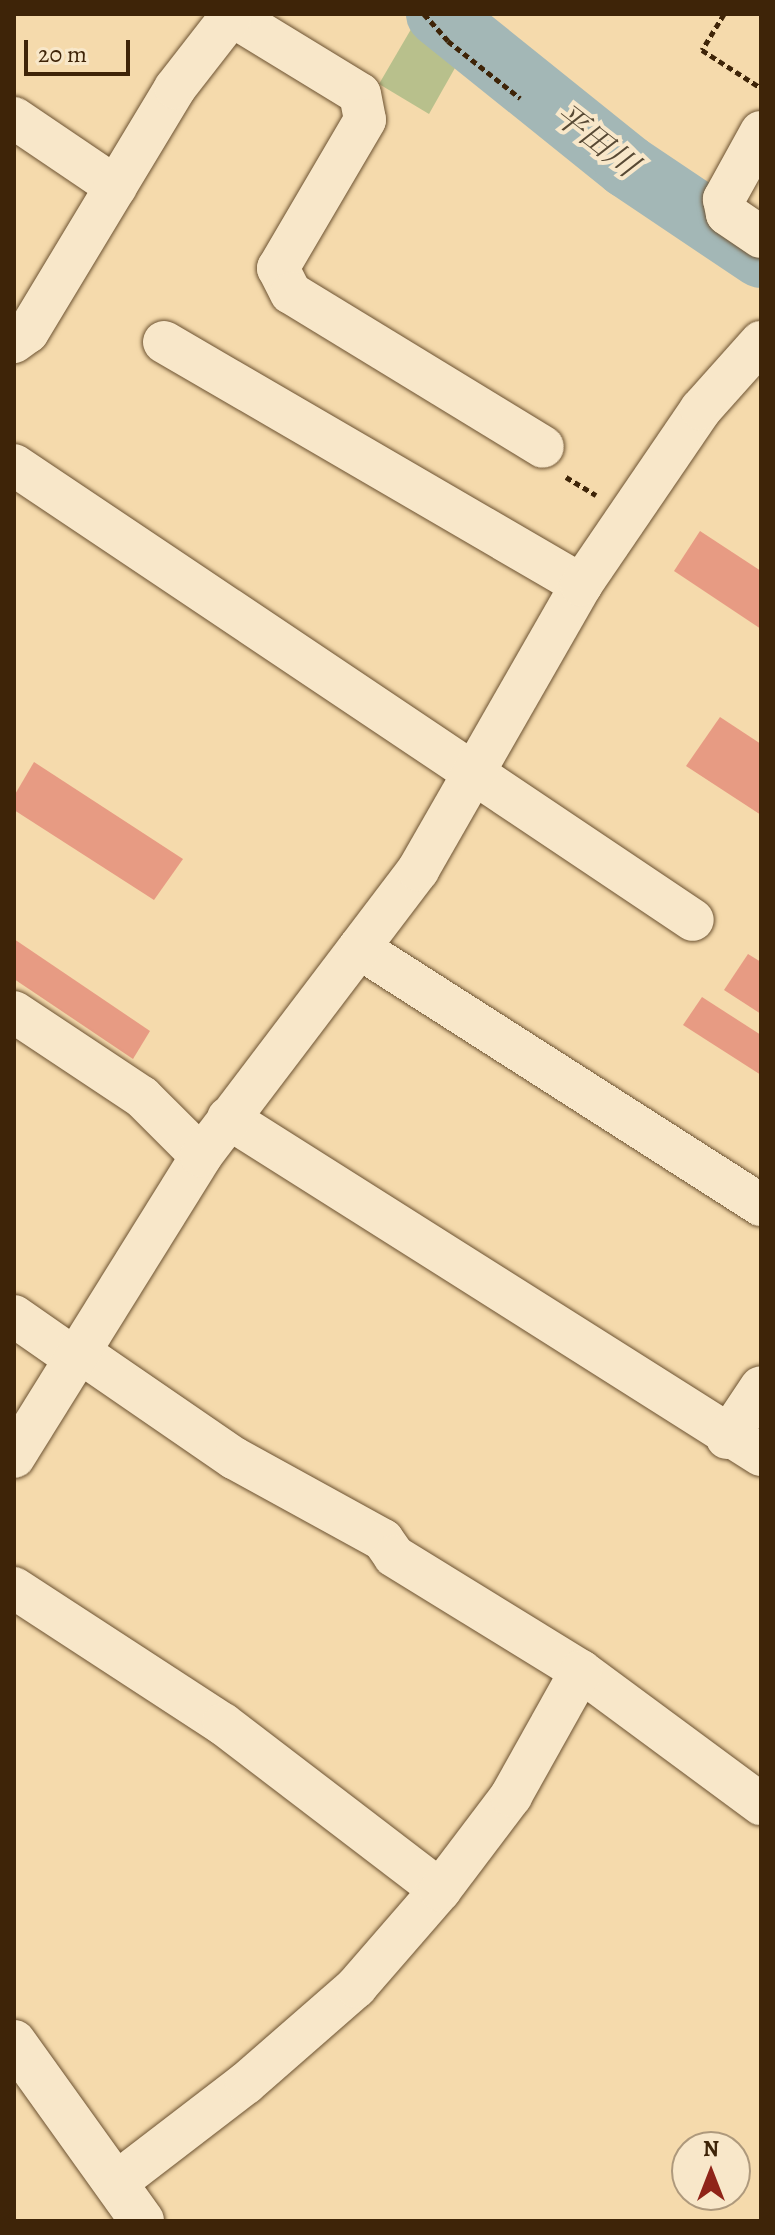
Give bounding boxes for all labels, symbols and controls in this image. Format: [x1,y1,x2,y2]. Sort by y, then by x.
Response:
scale bar [28,24,134,74]
text: 20 m [38,38,87,70]
water label: 平田川 [546,95,646,185]
north arrow [671,2131,751,2211]
text: N [703,2134,719,2164]

